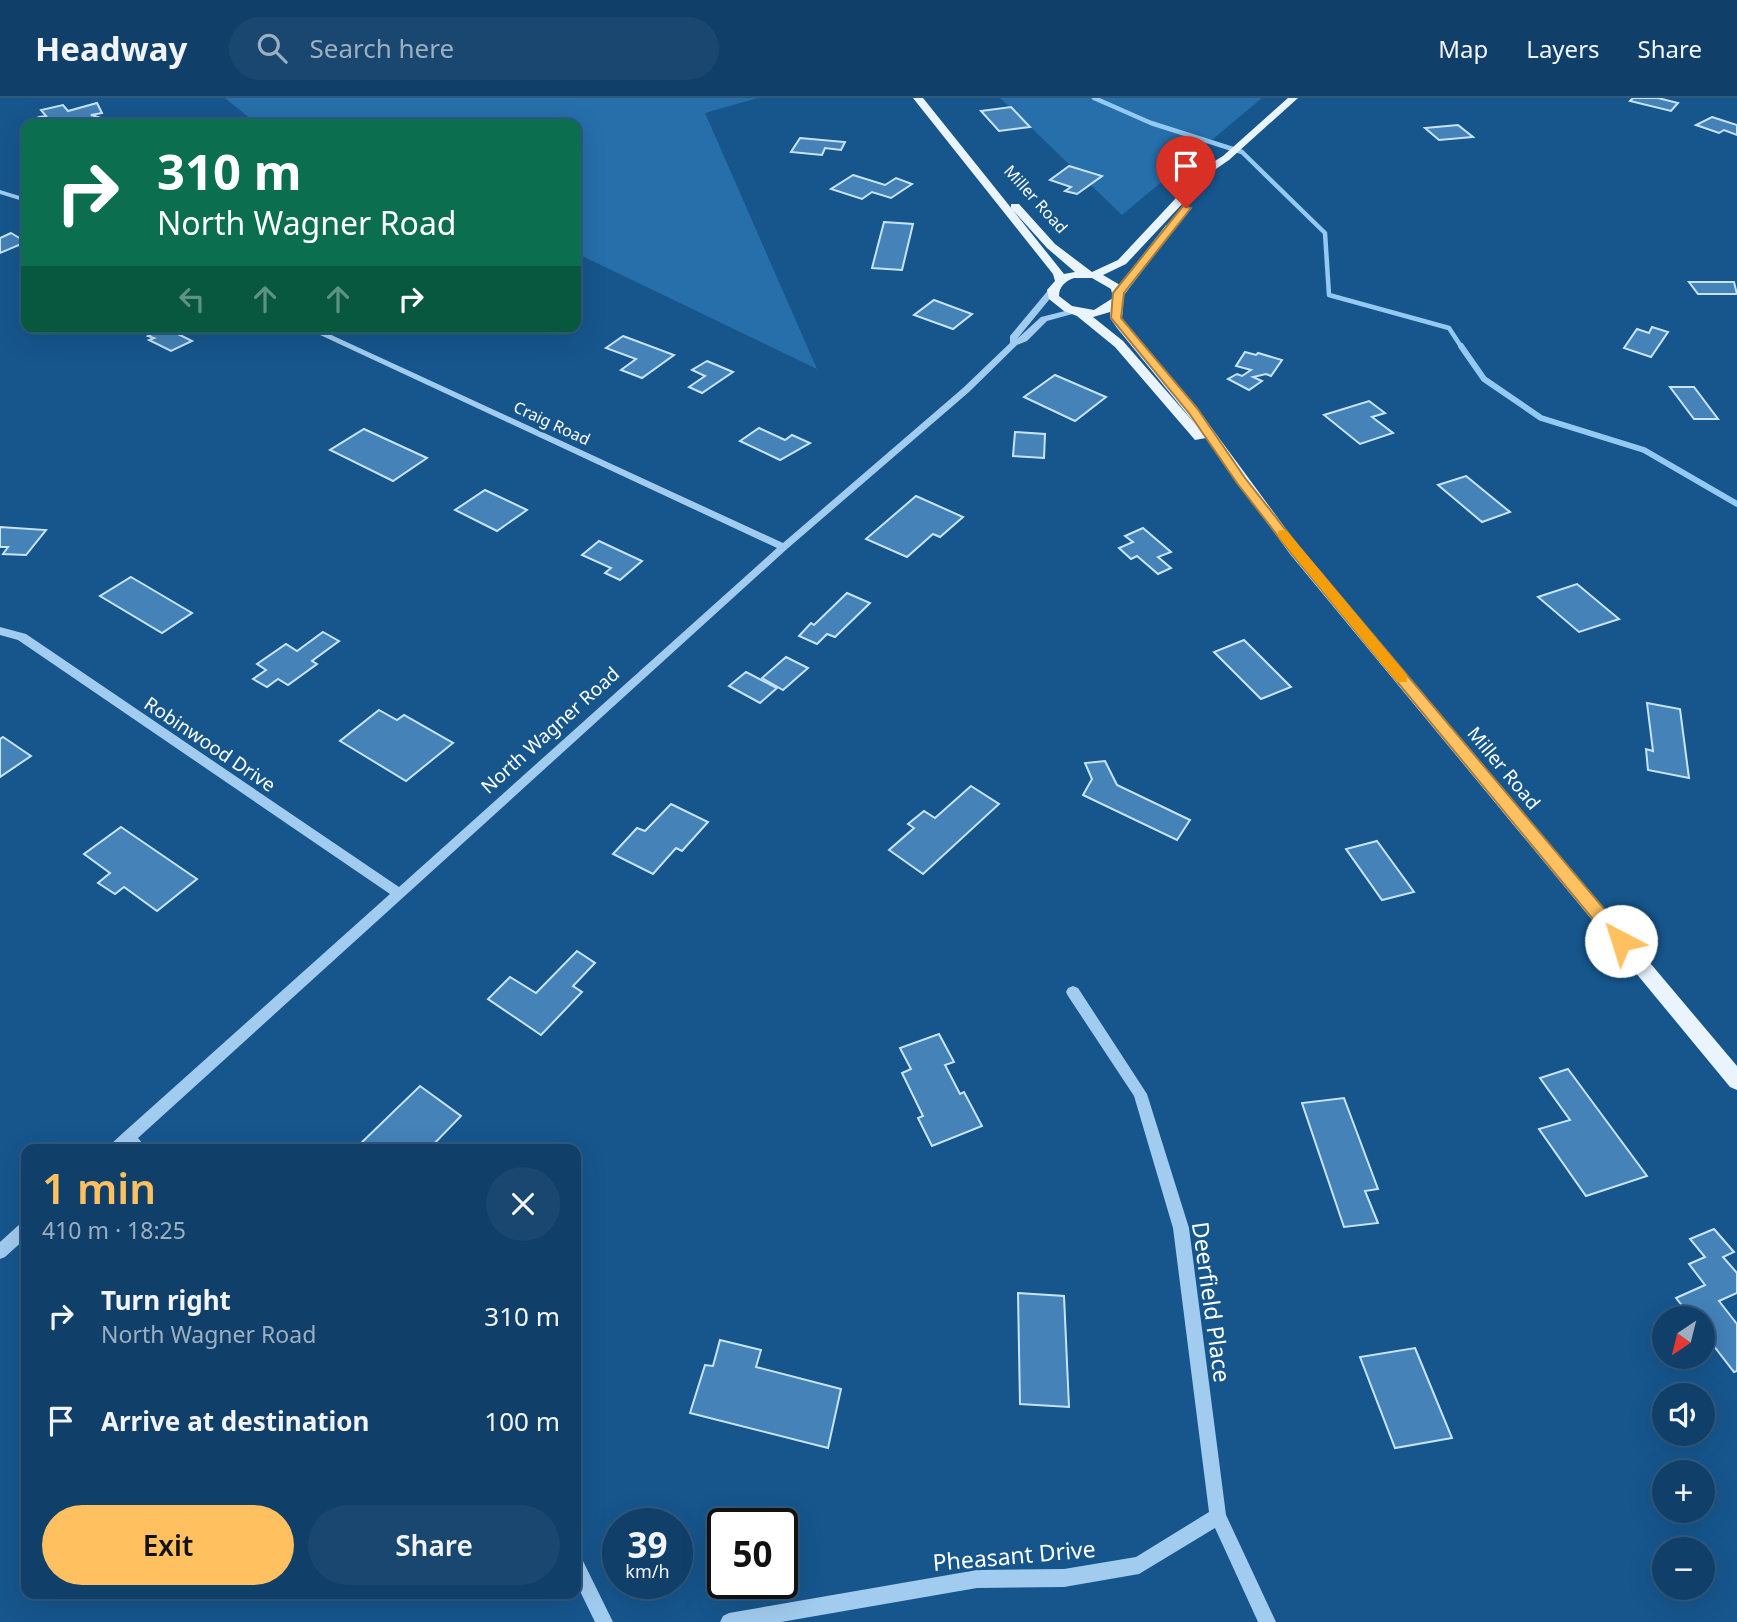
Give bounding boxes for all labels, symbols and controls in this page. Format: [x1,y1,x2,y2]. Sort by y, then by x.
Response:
search box [229,17,719,80]
text: Headway [35,26,187,71]
icon: search [253,29,291,67]
text: Search here [309,30,454,66]
text: Map [1438,32,1488,65]
text: Layers [1526,32,1600,65]
text: Share [1638,32,1702,65]
pin [1156,136,1216,208]
text: 310 m [157,138,302,204]
icon: right [42,147,133,238]
icon: arrive [1167,147,1205,185]
street label: Miller Road [999,160,1073,238]
text: North Wagner Road [157,201,457,244]
icon: left [173,280,211,318]
icon: ahead [246,280,284,318]
icon: ahead [319,280,357,318]
icon: right [392,280,430,318]
street label: Craig Road [510,396,594,450]
street label: North Wagner Road [475,661,625,799]
street label: Robinwood Drive [139,690,281,798]
street label: Miller Road [1462,721,1546,815]
position arrow [1584,904,1658,978]
text: 1 min [42,1159,156,1216]
button: close [486,1167,560,1241]
text: 410 m · 18:25 [42,1214,186,1246]
street label: Deerfield Place [1185,1220,1239,1384]
text: Turn right [101,1282,231,1318]
icon: right [42,1297,80,1335]
text: 310 m [484,1298,560,1334]
north arrow [1652,1306,1715,1368]
map controls [1652,1306,1715,1600]
text: North Wagner Road [101,1318,316,1350]
button: sound [1652,1383,1715,1446]
icon: arrive [42,1402,80,1440]
text: Arrive at destination [101,1403,370,1439]
text: 100 m [484,1403,560,1439]
button: + [1652,1460,1715,1523]
button: Exit [42,1505,294,1585]
button: Share [308,1505,560,1585]
speed limit sign: 50 [707,1508,798,1599]
text: 39 [627,1521,668,1568]
street label: Pheasant Drive [931,1532,1097,1578]
button: − [1652,1537,1715,1600]
text: km/h [625,1559,670,1583]

